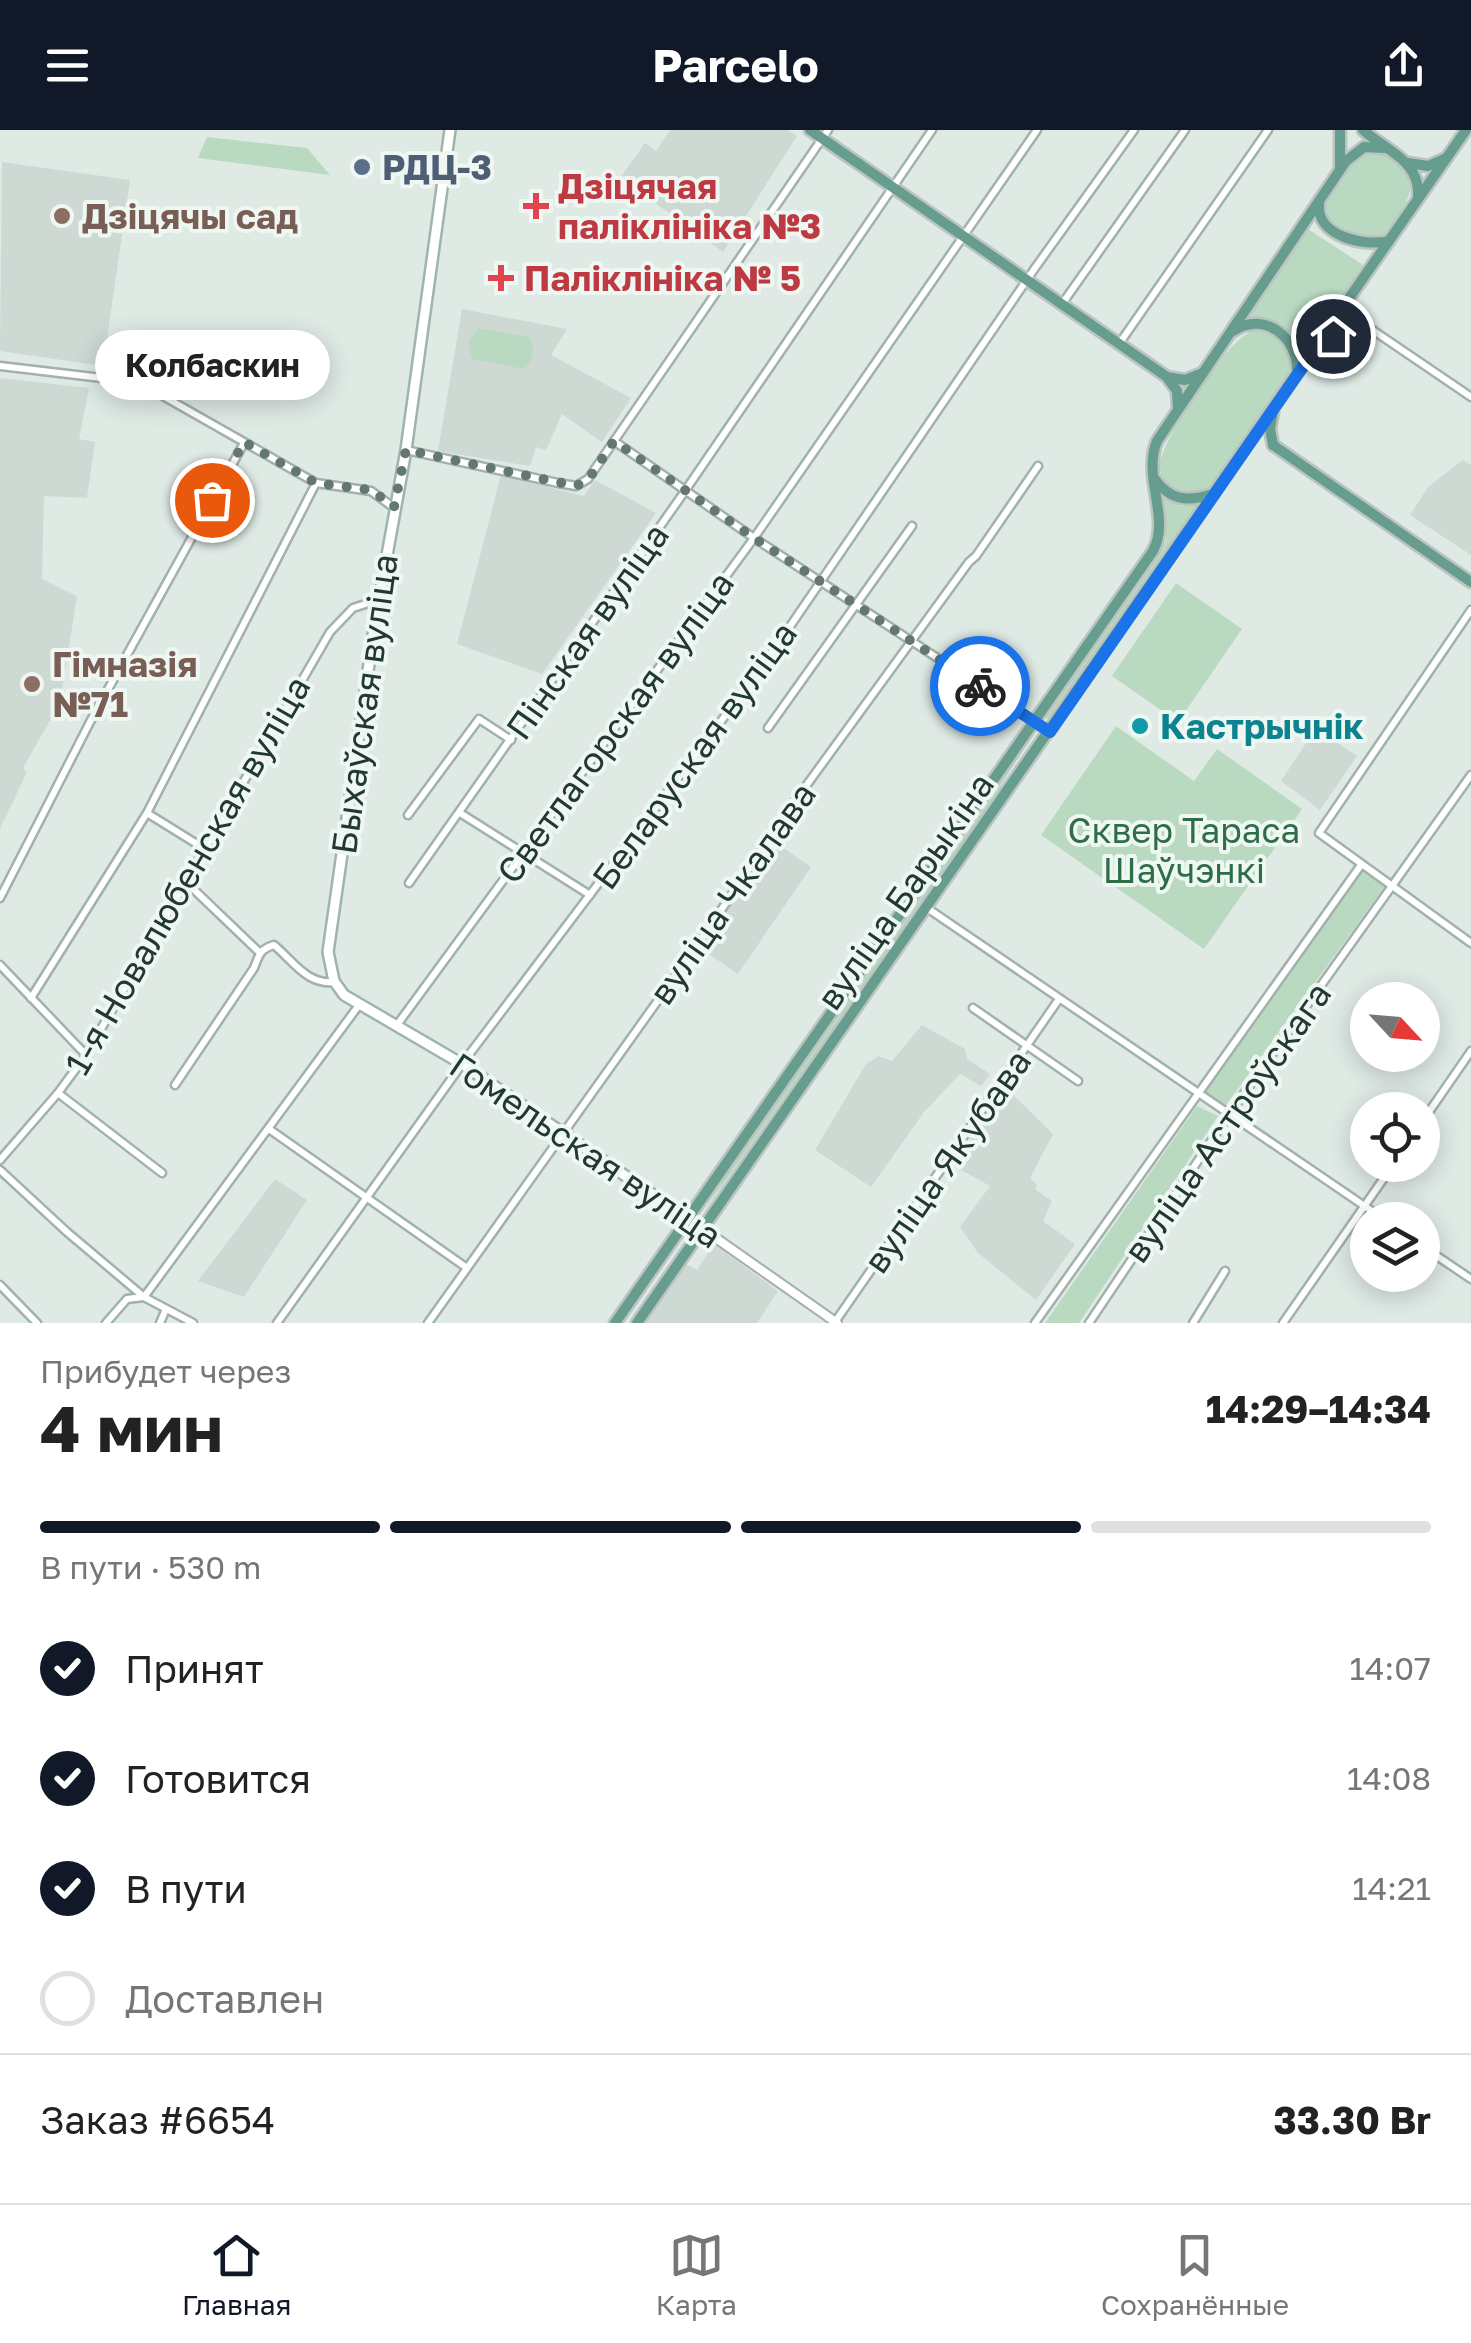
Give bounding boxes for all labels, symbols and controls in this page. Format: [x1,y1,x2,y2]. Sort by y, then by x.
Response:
icon: menu [40,38,95,93]
text: Parcelo [652,38,819,92]
icon: share [1376,38,1431,93]
place label: РДЦ-3 [382,146,492,188]
marker: РДЦ-3 [351,156,373,178]
place label: Дзіцячая паліклініка №3 [558,165,821,247]
marker: Дзіцячая паліклініка №3 [523,193,549,219]
place label: Дзіцячы сад [82,195,298,237]
marker: Дзіцячы сад [51,205,73,227]
place label: Паліклініка № 5 [524,257,801,299]
marker: Паліклініка № 5 [488,265,514,291]
pin [1291,294,1376,379]
icon: home [1306,309,1361,364]
callout: Колбаскин [94,330,330,400]
text: Колбаскин [125,346,300,384]
pin [170,458,255,543]
icon: bag [185,473,240,528]
street label: Пінская вуліца [497,515,677,747]
street label: Быхаўская вуліца [322,551,406,857]
street label: Светлагорская вуліца [488,563,742,891]
street label: Беларуская вуліца [583,613,805,897]
courier [930,636,1030,736]
place label: Гімназія №71 [52,643,198,725]
icon: bike [953,659,1008,714]
street label: 1-я Новалюбенская вуліца [56,668,318,1082]
marker: Гімназія №71 [21,673,43,695]
place label: Кастрычнік [1160,705,1364,747]
marker: Кастрычнік [1129,715,1151,737]
street label: вуліца Барыкіна [808,765,1002,1017]
street label: вуліца Чкалава [640,774,824,1012]
park label: Сквер Тараса Шаўчэнкі [1068,809,1300,891]
street label: вуліца Астроўскага [1115,974,1339,1270]
north arrow [1350,982,1440,1072]
map controls [1350,982,1440,1292]
street label: вуліца Якубава [854,1041,1040,1281]
street label: Гомельская вуліца [442,1044,730,1256]
button: locate [1350,1092,1440,1182]
button: layers [1350,1202,1440,1292]
text: Прибудет через [40,1352,291,1390]
text: 14:29–14:34 [1206,1386,1431,1431]
text: 4 мин [40,1388,223,1466]
text: В пути · 530 m [40,1548,261,1586]
icon: check [40,1641,95,1696]
text: Принят [125,1646,264,1691]
text: 14:07 [1350,1649,1431,1687]
icon: check [40,1751,95,1806]
text: Готовится [125,1756,311,1801]
text: 14:08 [1347,1759,1431,1797]
icon: check [40,1861,95,1916]
text: В пути [125,1866,247,1911]
text: 14:21 [1352,1869,1431,1907]
text: Доставлен [125,1976,324,2021]
text: Заказ #6654 [40,2097,275,2142]
text: 33.30 Br [1273,2097,1431,2142]
tab: Главная [182,2228,292,2321]
tab: Карта [656,2228,737,2321]
tab: Сохранённые [1101,2228,1289,2321]

